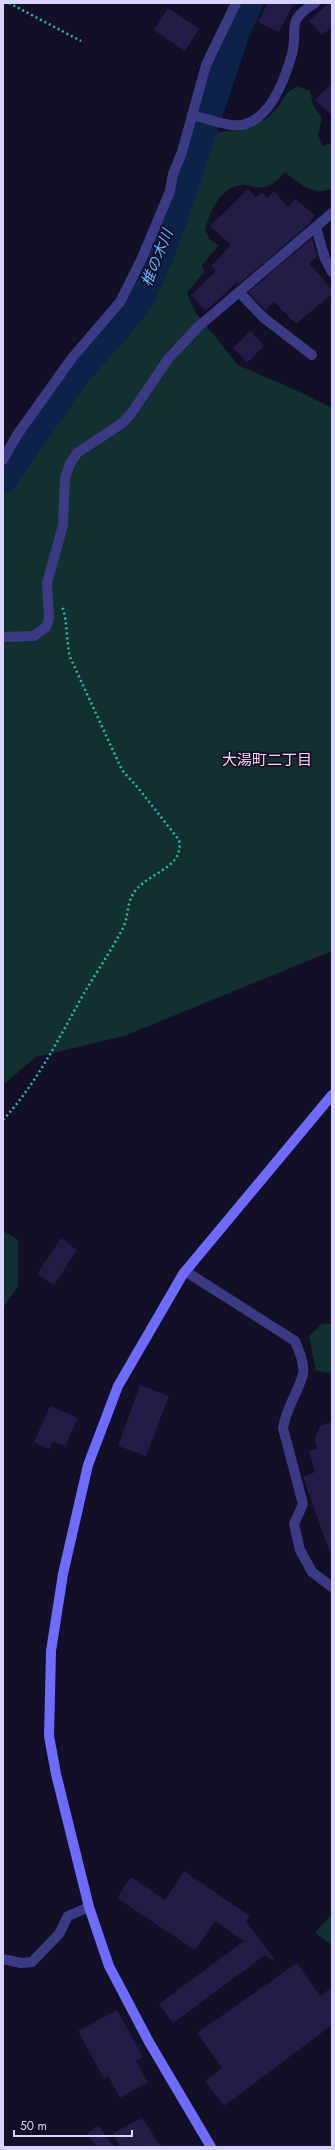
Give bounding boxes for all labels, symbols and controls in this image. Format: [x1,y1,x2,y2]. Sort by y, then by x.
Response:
water label: 椎の木川 [136,224,179,290]
district label: 大湯町二丁目 [222,749,312,771]
scale bar [14,2112,132,2138]
text: 50 m [20,2117,47,2135]

